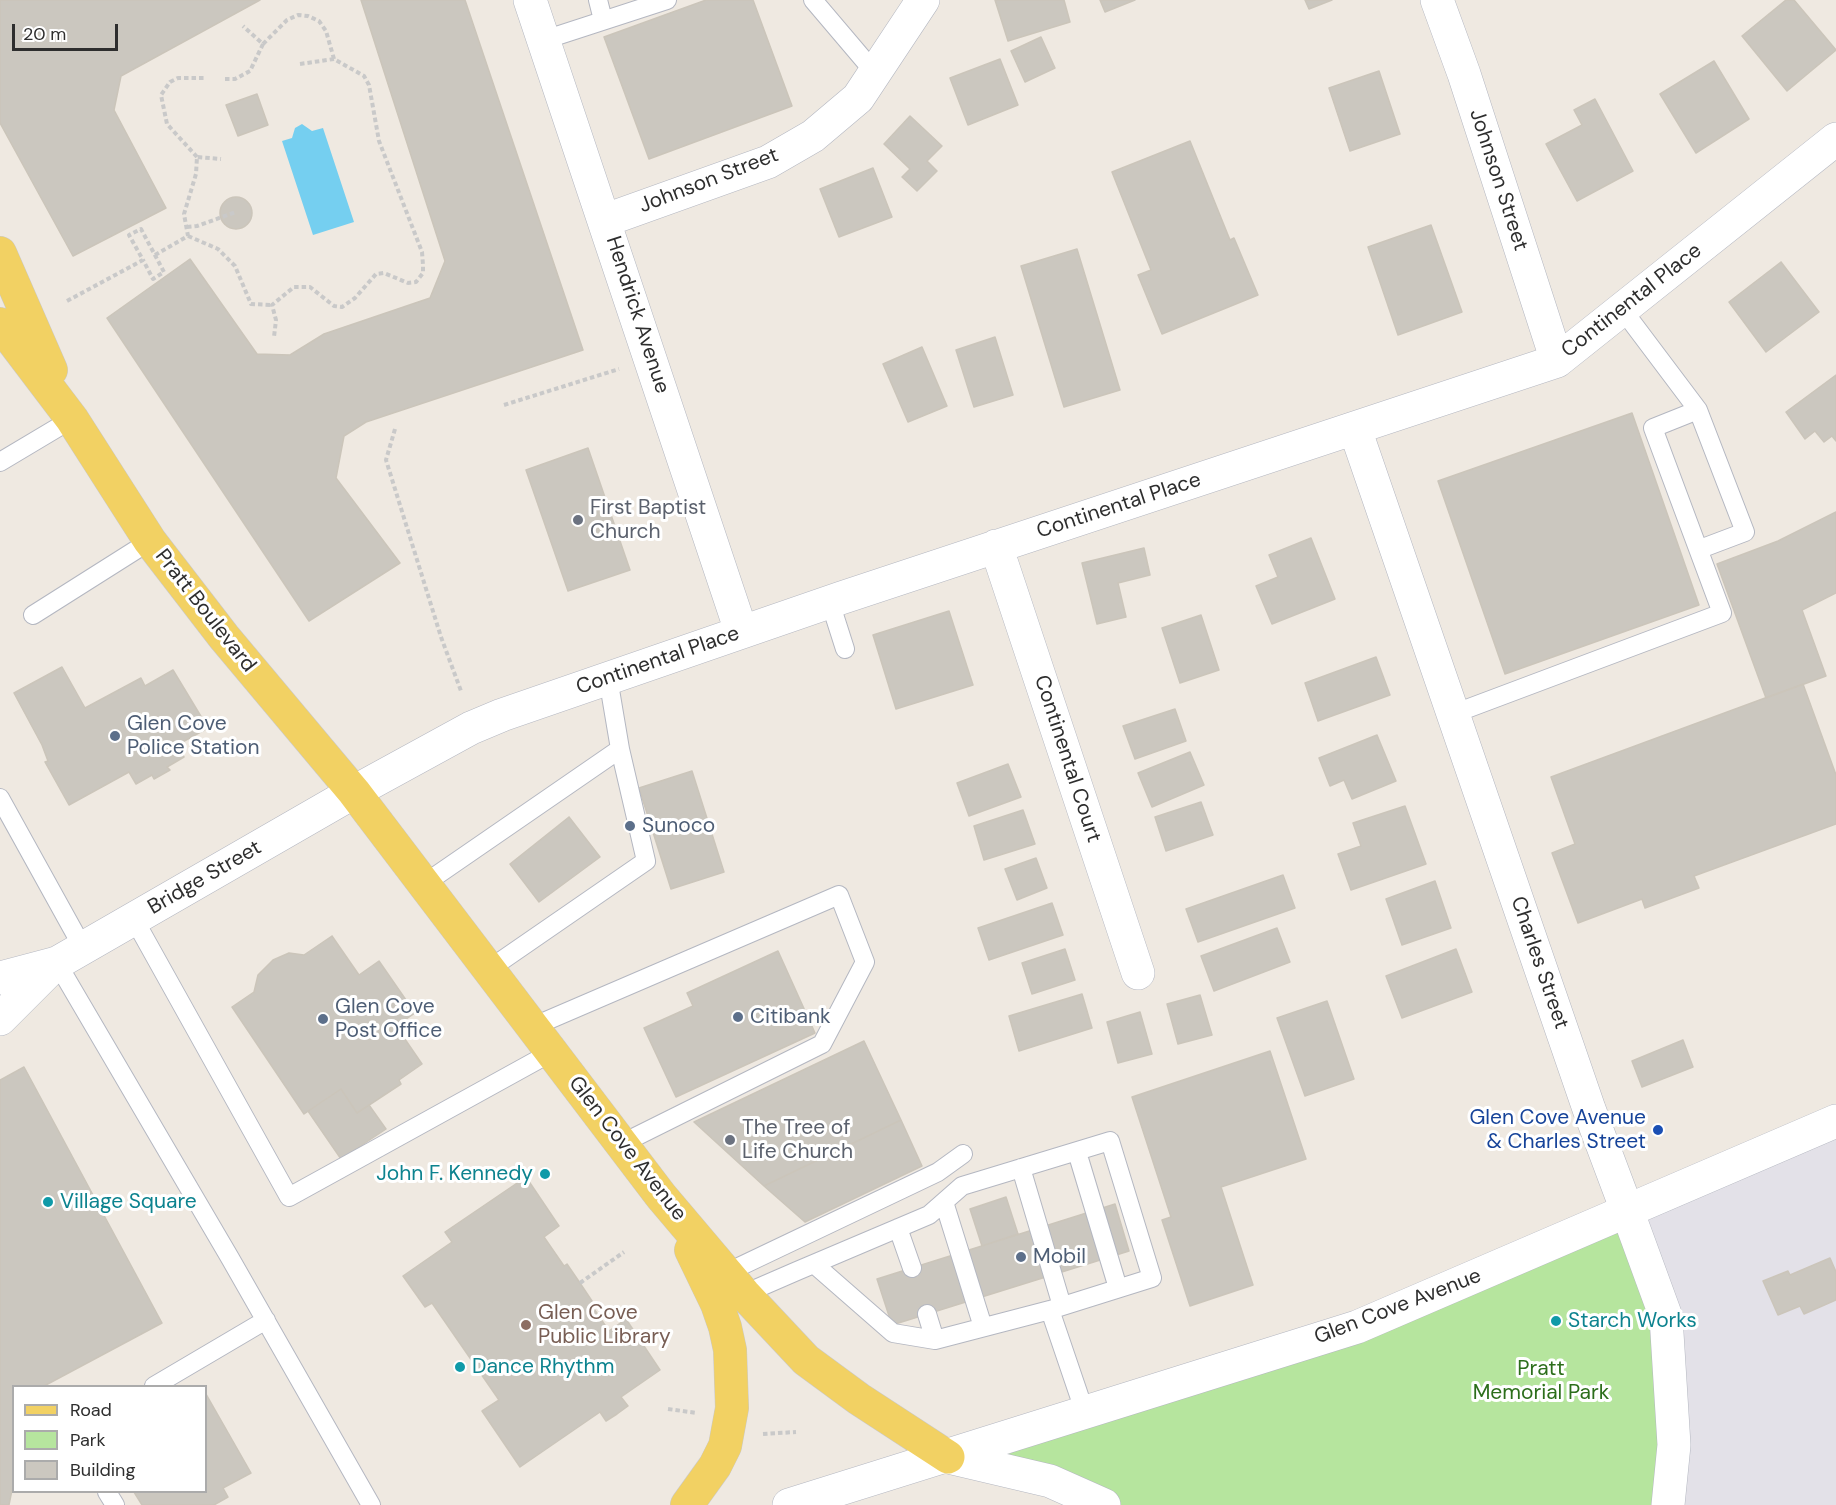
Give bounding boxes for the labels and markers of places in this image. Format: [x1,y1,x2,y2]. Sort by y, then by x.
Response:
place label: First Baptist Church [590,495,706,545]
marker: First Baptist Church [571,513,585,527]
place label: Glen Cove Police Station [127,711,260,761]
marker: Glen Cove Police Station [108,729,122,743]
place label: Sunoco [642,813,715,839]
marker: Sunoco [623,819,637,833]
place label: Glen Cove Post Office [335,994,442,1044]
place label: Citibank [750,1004,831,1030]
marker: Citibank [731,1010,745,1024]
marker: Glen Cove Post Office [316,1012,330,1026]
place label: Glen Cove Avenue & Charles Street [1469,1105,1646,1155]
place label: The Tree of Life Church [742,1115,853,1165]
marker: Glen Cove Avenue & Charles Street [1651,1123,1665,1137]
marker: The Tree of Life Church [723,1133,737,1147]
place label: John F. Kennedy [376,1161,533,1187]
marker: John F. Kennedy [538,1167,552,1181]
place label: Village Square [60,1189,197,1215]
marker: Village Square [41,1195,55,1209]
place label: Mobil [1033,1244,1086,1270]
marker: Mobil [1014,1250,1028,1264]
place label: Glen Cove Public Library [538,1300,671,1350]
place label: Starch Works [1568,1308,1697,1334]
marker: Starch Works [1549,1314,1563,1328]
marker: Glen Cove Public Library [519,1318,533,1332]
place label: Dance Rhythm [472,1354,614,1380]
marker: Dance Rhythm [453,1360,467,1374]

